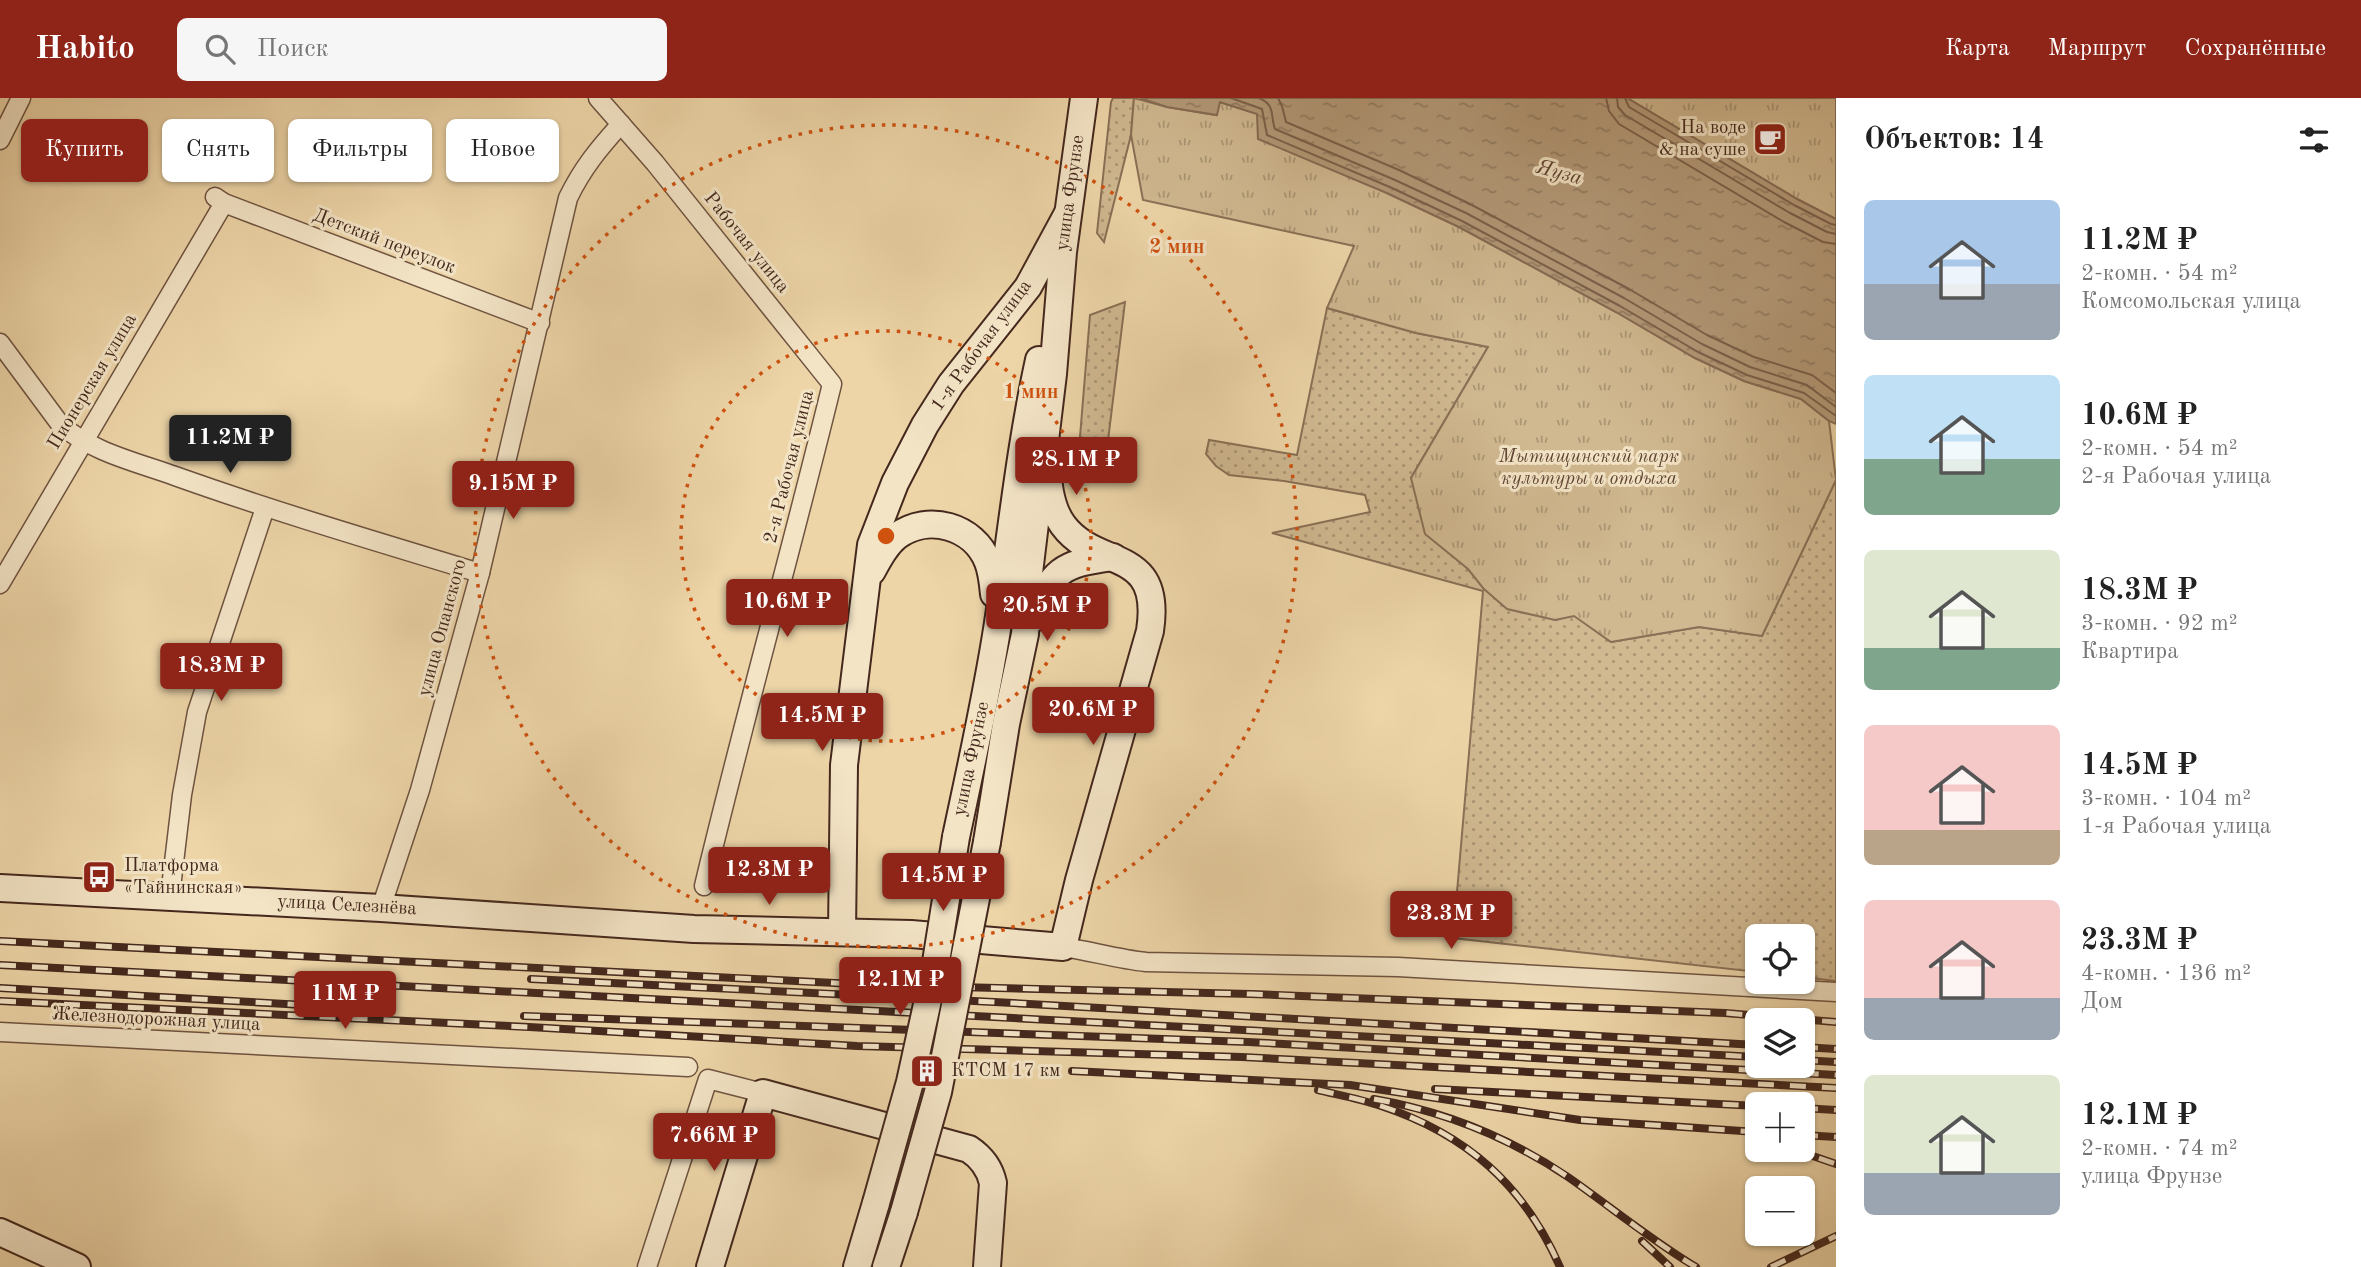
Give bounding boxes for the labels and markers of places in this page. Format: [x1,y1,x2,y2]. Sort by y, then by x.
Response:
place label: На воде & на суше [1659,119,1746,160]
cafe icon: На воде & на суше [1751,120,1789,158]
pin: 11.2M ₽ [165,416,295,475]
pin: 28.1M ₽ [1011,438,1141,497]
pin: 9.15M ₽ [448,462,578,521]
centre of rings [874,524,898,548]
pin: 10.6M ₽ [722,580,852,639]
pin: 20.5M ₽ [982,584,1112,643]
pin: 18.3M ₽ [156,644,286,703]
pin: 20.6M ₽ [1028,688,1158,747]
pin: 14.5M ₽ [757,694,887,753]
pin: 12.3M ₽ [704,848,834,907]
pin: 14.5M ₽ [878,854,1008,913]
place label: Платформа «Тайнинская» [124,857,243,898]
bus stop icon: Платформа «Тайнинская» [80,858,118,896]
pin: 23.3M ₽ [1386,892,1516,951]
pin: 12.1M ₽ [835,958,965,1017]
pin: 11M ₽ [296,972,394,1031]
building icon: КТСМ 17 км [908,1052,946,1090]
place label: КТСМ 17 км [951,1062,1060,1081]
pin: 7.66M ₽ [649,1114,779,1173]

